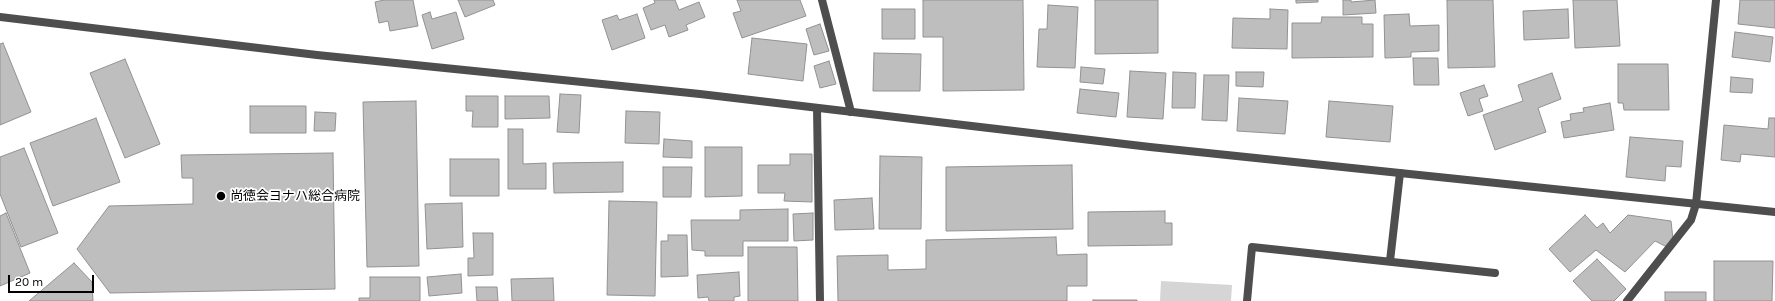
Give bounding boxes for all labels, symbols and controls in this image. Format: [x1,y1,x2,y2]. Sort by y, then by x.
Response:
place label: 尚徳会ヨナハ総合病院 [230,188,360,204]
marker: 尚徳会ヨナハ総合病院 [215,190,227,202]
scale bar [10,267,96,293]
text: 20 m [15,275,43,289]

